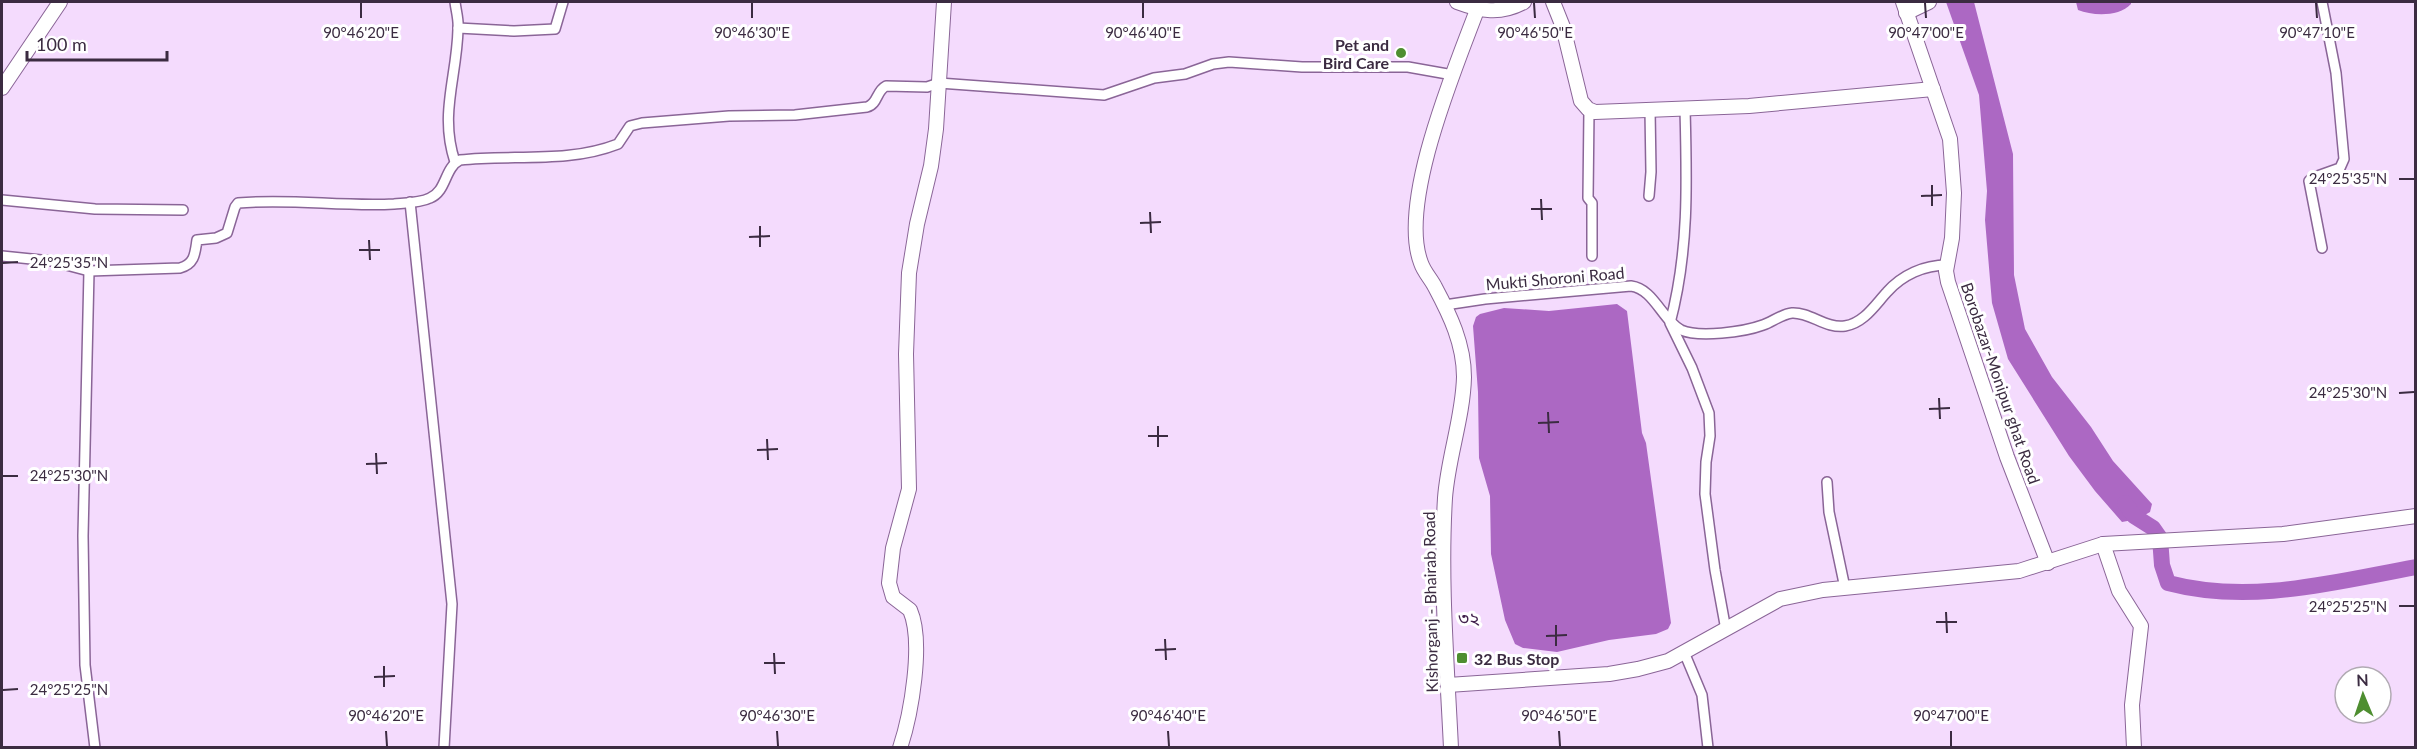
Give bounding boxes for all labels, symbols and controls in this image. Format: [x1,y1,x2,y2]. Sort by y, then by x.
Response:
text: 90°46'20"E [323,23,399,41]
text: 90°46'30"E [714,23,790,41]
text: 90°46'40"E [1105,23,1181,41]
text: 90°46'50"E [1497,23,1573,41]
text: 90°47'00"E [1888,23,1964,41]
text: 90°47'10"E [2279,23,2355,41]
scale bar [27,24,166,62]
text: 100 m [36,33,87,55]
place label: Pet and Bird Care [1323,35,1389,72]
marker: Pet and Bird Care [1394,46,1408,60]
text: 24°25'35"N [2309,169,2387,187]
text: 24°25'35"N [30,253,108,271]
street label: Mukti Shoroni Road [1485,262,1625,294]
street label: Borobazar-Monipur ghat Road [1958,280,2044,486]
text: 24°25'30"N [2309,383,2387,401]
text: 24°25'30"N [30,466,108,484]
street label: Kishorganj - Bhairab Road [1419,511,1441,693]
text: 24°25'25"N [2309,597,2387,615]
district label: ৩২ [1458,607,1480,629]
place label: 32 Bus Stop [1474,649,1559,668]
marker: 32 Bus Stop [1455,651,1469,665]
north arrow [2333,665,2393,725]
text: N [2356,670,2369,689]
text: 24°25'25"N [30,680,108,698]
text: 90°46'20"E [348,706,424,724]
text: 90°46'30"E [739,706,815,724]
text: 90°46'40"E [1130,706,1206,724]
text: 90°46'50"E [1521,706,1597,724]
text: 90°47'00"E [1913,706,1989,724]

